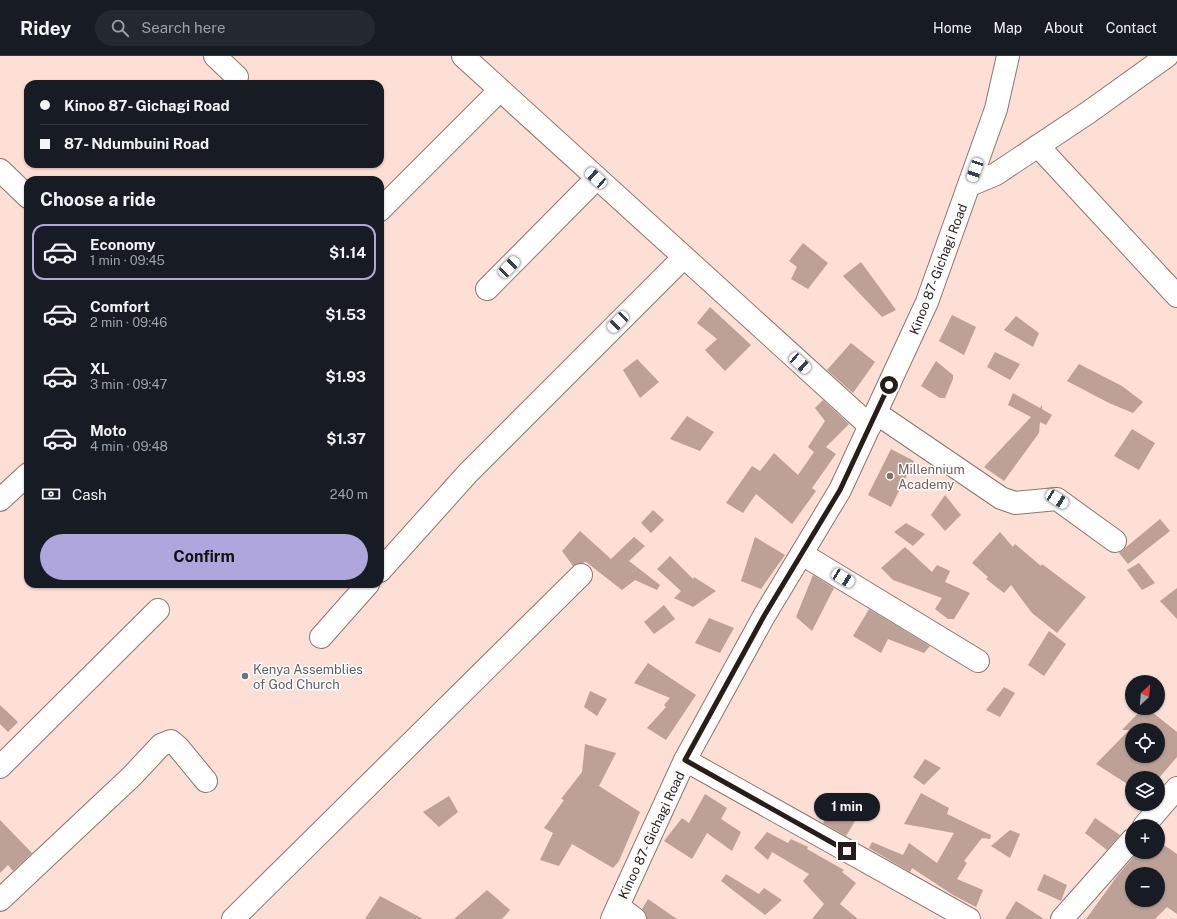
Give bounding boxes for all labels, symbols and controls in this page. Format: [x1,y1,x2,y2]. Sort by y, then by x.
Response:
search box [95,10,375,46]
text: Ridey [20,17,71,39]
icon: search [109,17,131,39]
text: Search here [141,19,225,36]
text: Home [933,20,972,36]
text: Map [994,20,1022,36]
text: About [1044,20,1084,36]
text: Contact [1106,20,1157,36]
text: Kinoo 87- Gichagi Road [64,97,230,114]
text: 87- Ndumbuini Road [64,135,209,152]
car [965,157,985,183]
car [583,166,609,190]
text: Choose a ride [40,189,156,210]
street label: Kinoo 87- Gichagi Road [907,202,970,337]
icon: car [42,234,78,270]
text: Economy [90,236,155,253]
text: $1.14 [329,244,366,261]
text: 1 min · 09:45 [90,253,165,268]
car [496,254,522,280]
icon: car [42,296,78,332]
text: Comfort [90,298,150,315]
text: $1.53 [325,306,366,323]
car [605,309,631,335]
text: 2 min · 09:46 [90,315,167,330]
car [787,351,813,375]
icon: car [42,358,78,394]
text: XL [90,360,109,377]
text: $1.93 [326,368,366,385]
route start [880,376,898,394]
text: 3 min · 09:47 [90,377,167,392]
icon: car [42,420,78,456]
text: Moto [90,422,127,439]
text: $1.37 [326,430,366,447]
text: 4 min · 09:48 [90,439,168,454]
place label: Millennium Academy [898,462,965,492]
marker: Millennium Academy [885,471,895,481]
icon: cash [40,483,62,505]
text: Cash [72,486,107,503]
text: 240 m [330,487,368,502]
car [1044,488,1070,510]
button: Confirm [40,534,368,580]
car [830,567,856,589]
place label: Kenya Assemblies of God Church [253,662,363,692]
marker: Kenya Assemblies of God Church [240,671,250,681]
north arrow [1125,675,1165,715]
map controls [1125,675,1165,907]
button: locate [1125,723,1165,763]
street label: Kinoo 87- Gichagi Road [615,769,688,901]
button: layers [1125,771,1165,811]
callout: 1 min [814,793,880,821]
text: 1 min [831,799,863,814]
button: + [1125,819,1165,859]
route end [838,842,856,860]
button: − [1125,867,1165,907]

